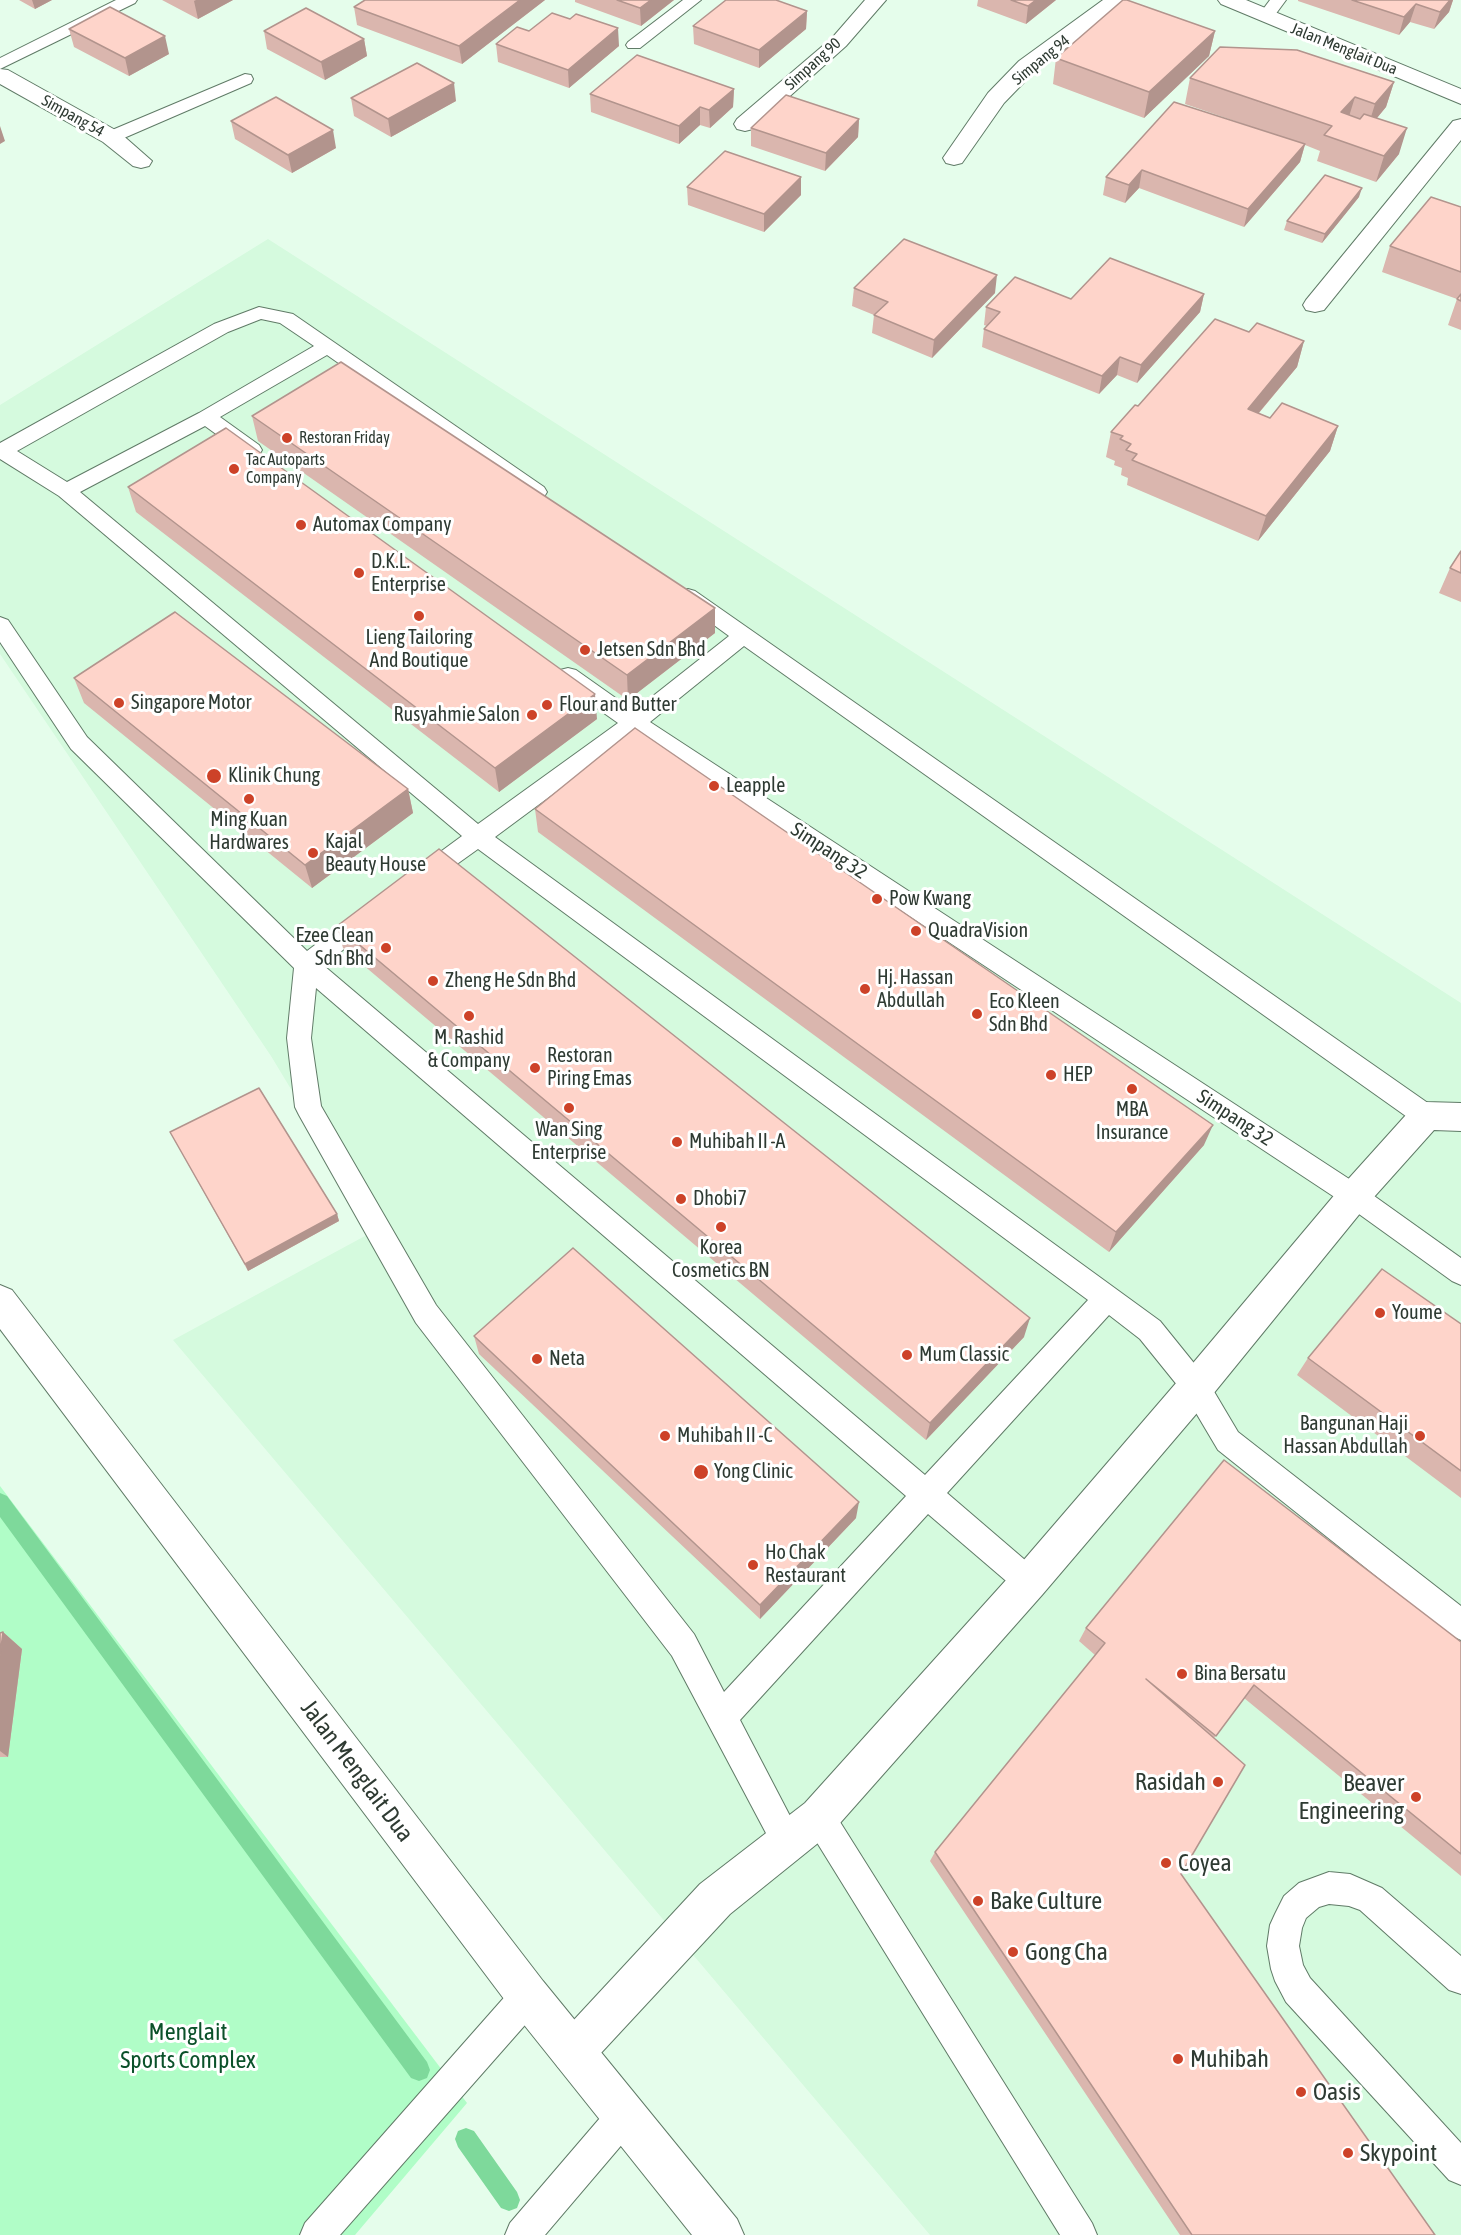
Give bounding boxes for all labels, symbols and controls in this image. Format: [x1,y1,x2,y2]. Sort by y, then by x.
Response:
street label: Jalan Menglait Dua [1288,19,1400,79]
street label: Simpang 94 [1008,31,1074,89]
street label: Simpang 90 [781,34,845,94]
street label: Simpang 54 [38,91,108,141]
place label: Restoran Friday [299,428,390,448]
marker: Restoran Friday [280,431,294,445]
place label: Tac Autoparts Company [246,450,325,488]
marker: Tac Autoparts Company [227,462,241,476]
place label: Automax Company [313,513,451,537]
marker: Automax Company [294,518,308,532]
place label: D.K.L. Enterprise [371,550,446,597]
marker: D.K.L. Enterprise [352,566,366,580]
marker: Lieng Tailoring And Boutique [412,609,426,623]
place label: Lieng Tailoring And Boutique [365,626,473,673]
place label: Jetsen Sdn Bhd [597,638,706,662]
marker: Jetsen Sdn Bhd [578,643,592,657]
place label: Singapore Motor [131,691,251,715]
place label: Flour and Butter [559,693,677,717]
marker: Singapore Motor [112,696,126,710]
marker: Flour and Butter [540,698,554,712]
place label: Rusyahmie Salon [394,703,520,727]
marker: Rusyahmie Salon [525,708,539,722]
place label: Klinik Chung [228,764,320,788]
marker: Klinik Chung [205,767,223,785]
place label: Leapple [726,774,785,798]
marker: Leapple [707,779,721,793]
marker: Ming Kuan Hardwares [242,792,256,806]
place label: Ming Kuan Hardwares [209,808,289,855]
street label: Simpang 32 [786,818,872,884]
place label: Kajal Beauty House [325,830,426,877]
marker: Kajal Beauty House [306,846,320,860]
place label: Pow Kwang [889,887,971,911]
marker: Pow Kwang [870,892,884,906]
place label: QuadraVision [928,919,1028,943]
place label: Ezee Clean Sdn Bhd [296,924,374,971]
marker: QuadraVision [909,924,923,938]
marker: Ezee Clean Sdn Bhd [379,941,393,955]
place label: Hj. Hassan Abdullah [877,966,954,1013]
place label: Zheng He Sdn Bhd [445,969,576,993]
marker: Zheng He Sdn Bhd [426,974,440,988]
marker: Hj. Hassan Abdullah [858,982,872,996]
place label: Eco Kleen Sdn Bhd [989,990,1060,1037]
marker: Eco Kleen Sdn Bhd [970,1007,984,1021]
marker: M. Rashid & Company [462,1009,476,1023]
place label: M. Rashid & Company [428,1026,510,1073]
place label: Restoran Piring Emas [547,1044,632,1091]
marker: Restoran Piring Emas [528,1061,542,1075]
place label: HEP [1063,1063,1093,1087]
marker: HEP [1044,1068,1058,1082]
marker: MBA Insurance [1125,1082,1139,1096]
street label: Simpang 32 [1192,1085,1278,1151]
place label: MBA Insurance [1096,1098,1168,1145]
marker: Wan Sing Enterprise [562,1101,576,1115]
place label: Wan Sing Enterprise [532,1118,606,1165]
place label: Muhibah II -A [689,1130,785,1154]
marker: Muhibah II -A [670,1135,684,1149]
place label: Dhobi7 [693,1187,747,1211]
marker: Dhobi7 [674,1192,688,1206]
marker: Korea Cosmetics BN [714,1220,728,1234]
place label: Korea Cosmetics BN [672,1236,770,1283]
place label: Youme [1392,1301,1442,1325]
marker: Youme [1373,1306,1387,1320]
place label: Mum Classic [919,1343,1009,1367]
place label: Neta [549,1347,585,1371]
marker: Mum Classic [900,1348,914,1362]
marker: Neta [530,1352,544,1366]
place label: Bangunan Haji Hassan Abdullah [1283,1412,1408,1459]
place label: Muhibah II -C [677,1424,773,1448]
marker: Muhibah II -C [658,1429,672,1443]
marker: Bangunan Haji Hassan Abdullah [1413,1429,1427,1443]
place label: Yong Clinic [714,1460,793,1484]
marker: Yong Clinic [692,1463,710,1481]
place label: Ho Chak Restaurant [765,1541,846,1588]
marker: Ho Chak Restaurant [746,1558,760,1572]
place label: Bina Bersatu [1194,1662,1286,1686]
marker: Bina Bersatu [1175,1667,1189,1681]
street label: Jalan Menglait Dua [294,1695,420,1847]
place label: Rasidah [1135,1768,1206,1796]
place label: Beaver Engineering [1298,1769,1404,1825]
marker: Rasidah [1211,1775,1225,1789]
marker: Beaver Engineering [1409,1790,1423,1804]
place label: Coyea [1178,1849,1232,1877]
marker: Coyea [1159,1856,1173,1870]
place label: Bake Culture [990,1887,1102,1915]
marker: Bake Culture [971,1894,985,1908]
place label: Gong Cha [1025,1938,1108,1966]
marker: Gong Cha [1006,1945,1020,1959]
park label: Menglait Sports Complex [120,2018,256,2074]
place label: Muhibah [1190,2045,1269,2073]
marker: Muhibah [1171,2052,1185,2066]
place label: Oasis [1313,2078,1361,2106]
marker: Oasis [1294,2085,1308,2099]
place label: Skypoint [1360,2139,1437,2167]
marker: Skypoint [1341,2146,1355,2160]

